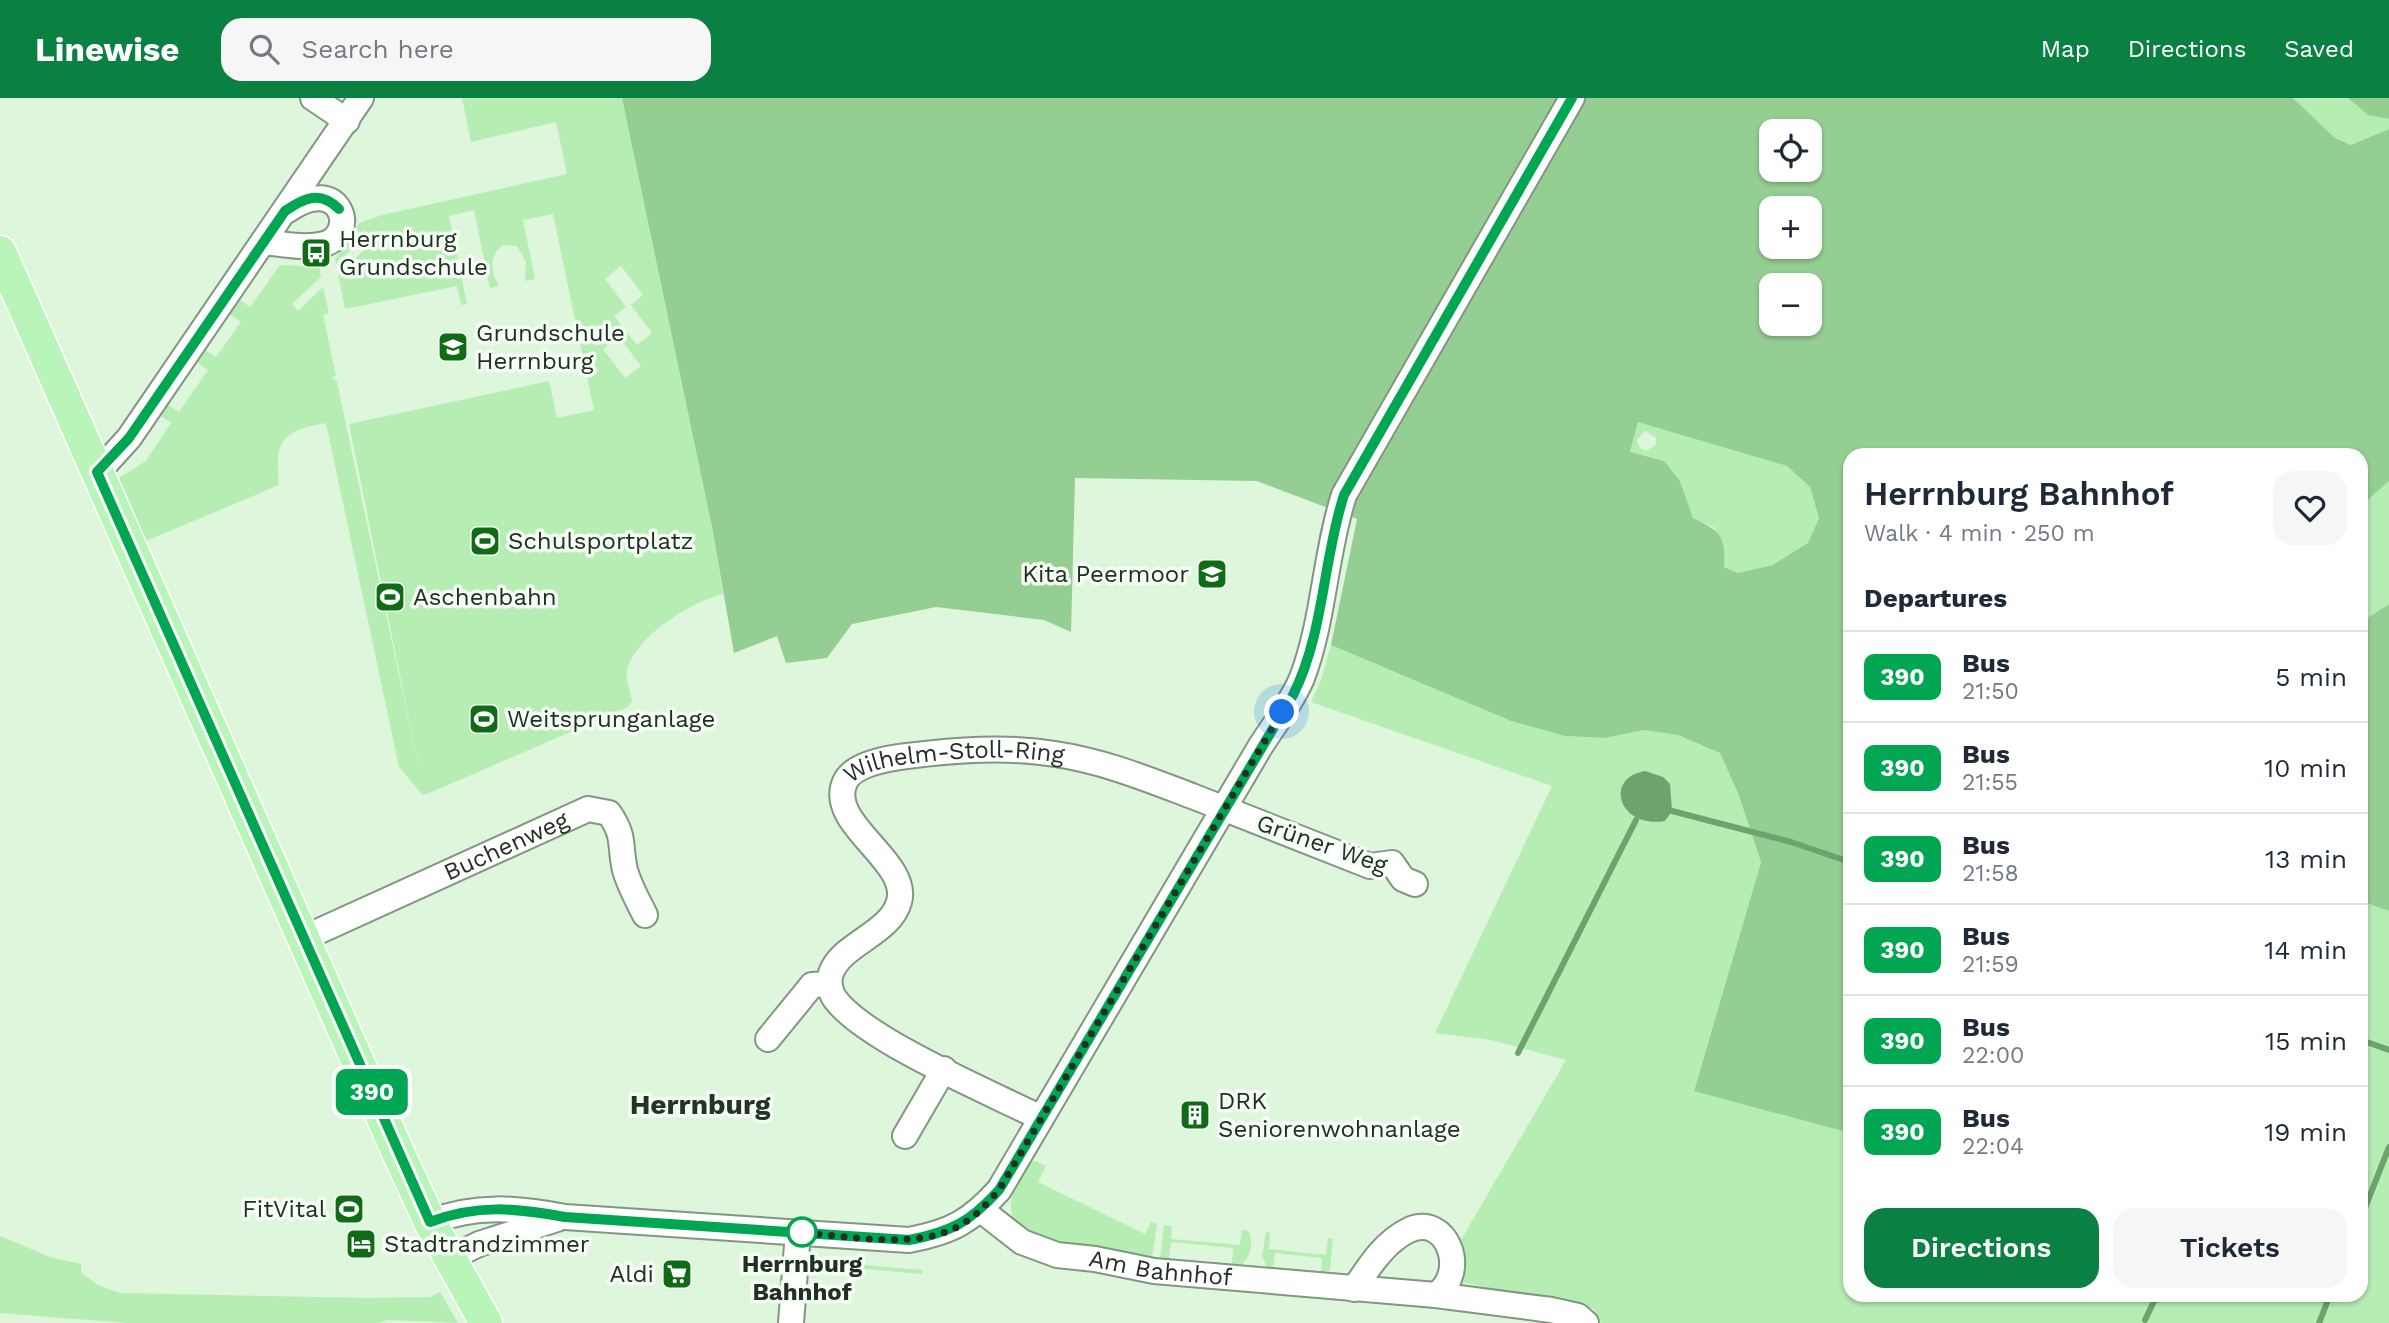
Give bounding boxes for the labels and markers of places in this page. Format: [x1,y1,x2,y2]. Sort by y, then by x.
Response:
place label: Herrnburg Grundschule [339,225,488,281]
bus stop icon: Herrnburg Grundschule [299,236,333,270]
place label: Grundschule Herrnburg [476,319,625,375]
school or university icon: Grundschule Herrnburg [436,330,470,364]
sports icon: Schulsportplatz [468,524,502,558]
place label: Schulsportplatz [508,527,693,555]
school or university icon: Kita Peermoor [1195,557,1229,591]
place label: Kita Peermoor [1022,560,1189,588]
sports icon: Aschenbahn [373,580,407,614]
place label: Aschenbahn [413,583,557,611]
sports icon: Weitsprunganlage [467,702,501,736]
place label: Weitsprunganlage [507,705,715,733]
place label: DRK Seniorenwohnanlage [1218,1087,1461,1143]
building icon: DRK Seniorenwohnanlage [1178,1098,1212,1132]
sports icon: FitVital [332,1192,366,1226]
place label: FitVital [242,1195,327,1223]
marker: Herrnburg Bahnhof [787,1217,817,1247]
hotel icon: Stadtrandzimmer [344,1227,378,1261]
place label: Stadtrandzimmer [384,1230,590,1258]
place label: Herrnburg Bahnhof [742,1250,863,1306]
supermarket icon: Aldi [660,1257,694,1291]
place label: Aldi [609,1260,654,1288]

